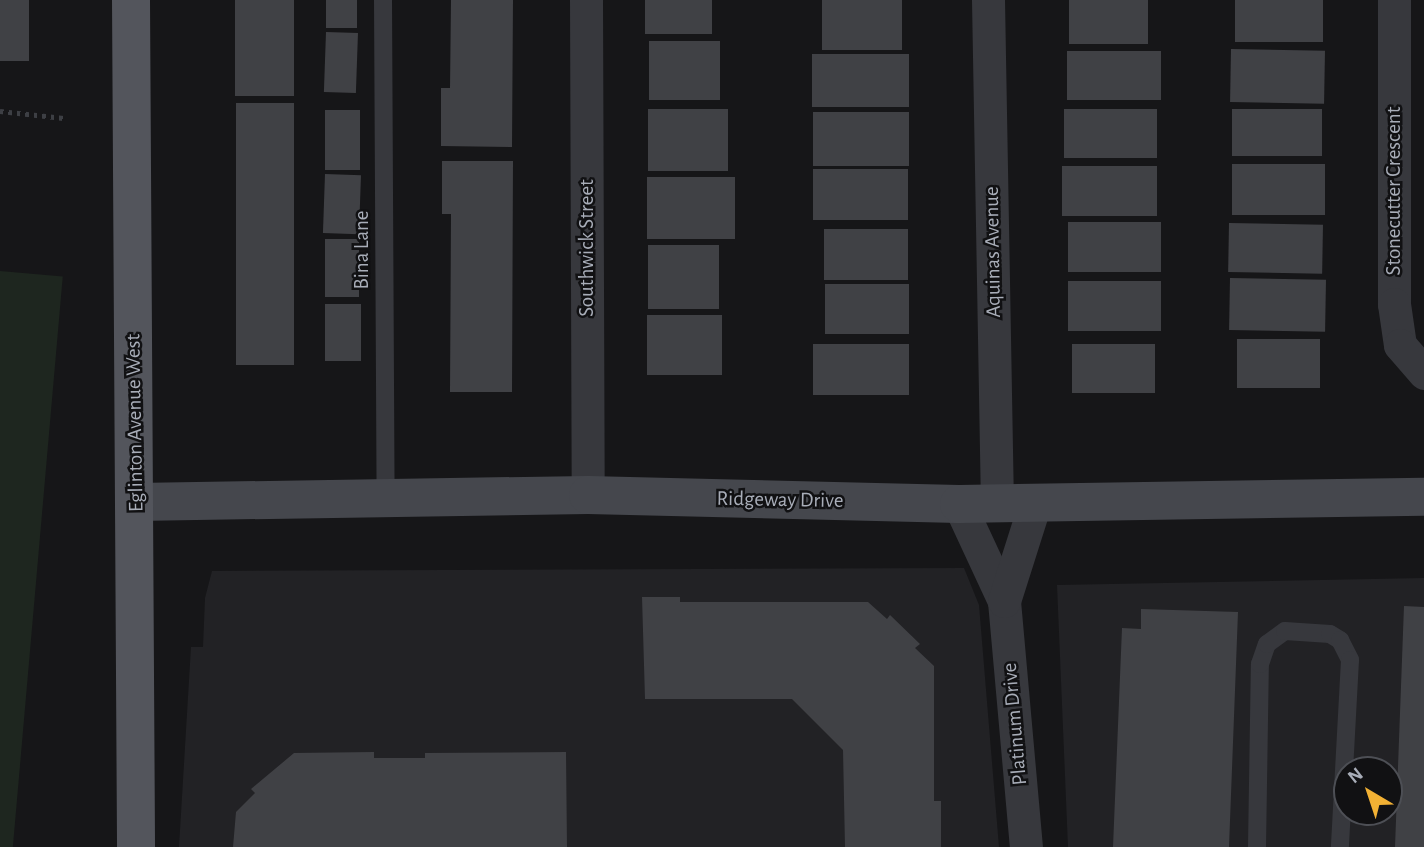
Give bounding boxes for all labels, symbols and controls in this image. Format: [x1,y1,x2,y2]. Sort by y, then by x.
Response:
street label: Stonecutter Crescent [1381,107,1407,275]
street label: Southwick Street [574,179,600,317]
street label: Aquinas Avenue [979,186,1007,318]
street label: Bina Lane [349,210,375,290]
street label: Eglinton Avenue West [121,334,149,512]
street label: Ridgeway Drive [716,486,844,514]
street label: Platinum Drive [997,662,1033,786]
north arrow [1333,756,1403,826]
text: N [1345,764,1367,787]

